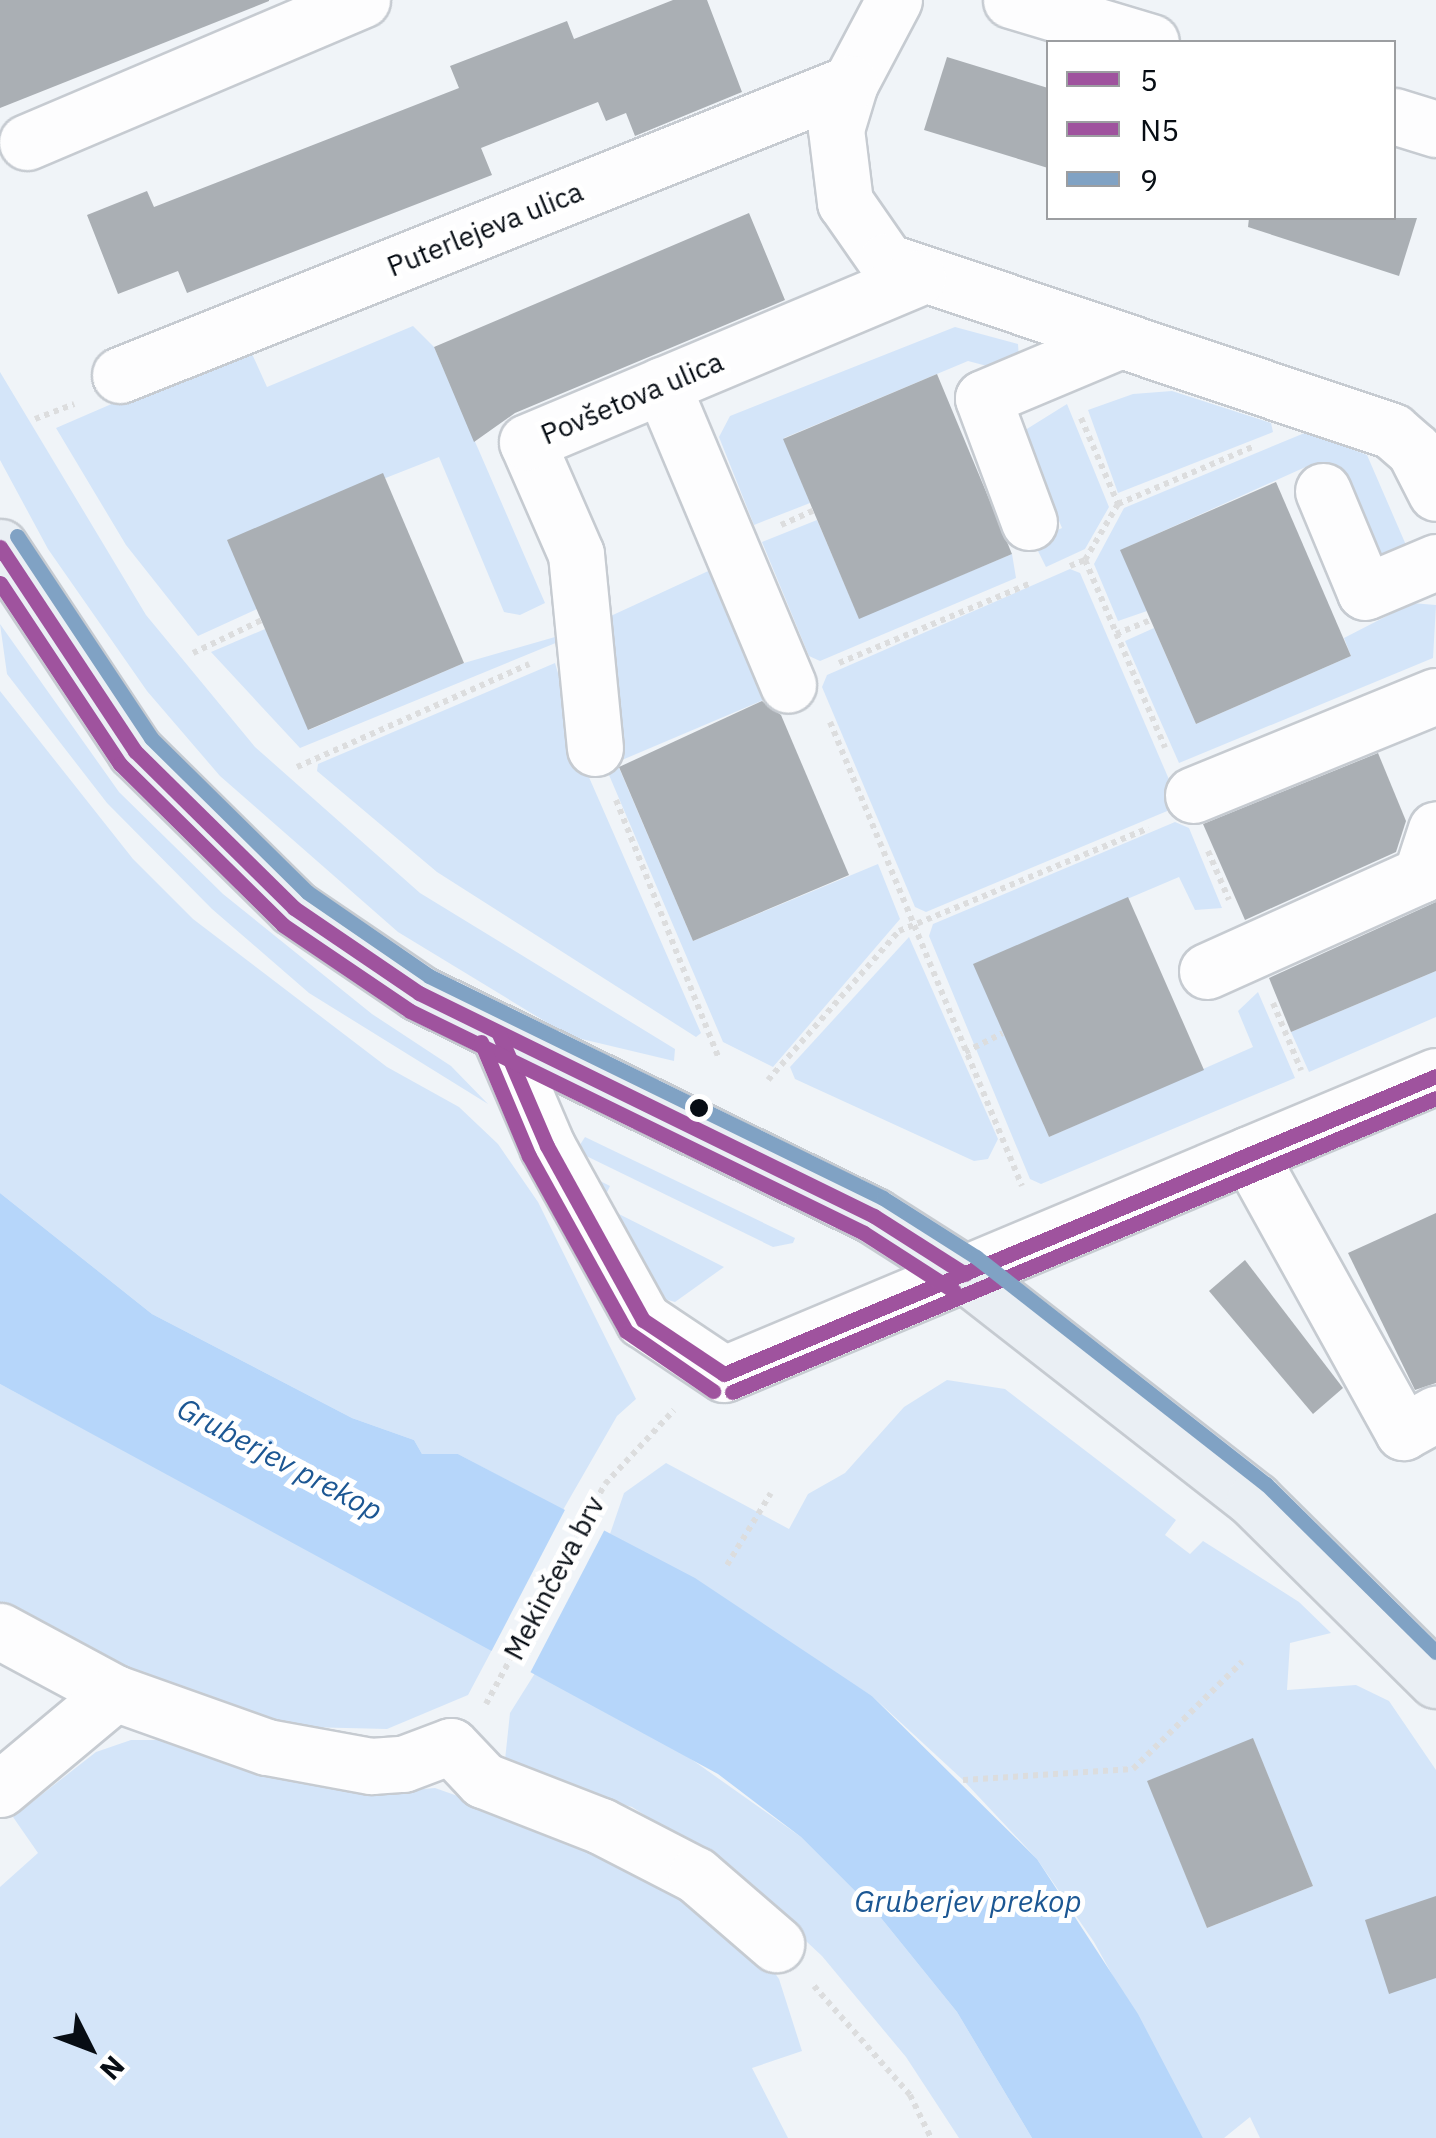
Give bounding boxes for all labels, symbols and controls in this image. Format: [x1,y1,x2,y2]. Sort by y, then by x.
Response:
legend [1046,40,1396,220]
text: 5 [1140,60,1158,99]
text: N5 [1140,110,1179,149]
text: 9 [1140,160,1158,199]
street label: Puterlejeva ulica [382,174,588,284]
street label: Povšetova ulica [536,345,728,451]
unlabelled marker [689,1098,709,1118]
water label: Gruberjev prekop [171,1390,389,1528]
street label: Mekinčeva brv [497,1490,611,1666]
water label: Gruberjev prekop [854,1883,1082,1919]
north arrow [40,1998,140,2098]
text: N [92,2048,133,2088]

